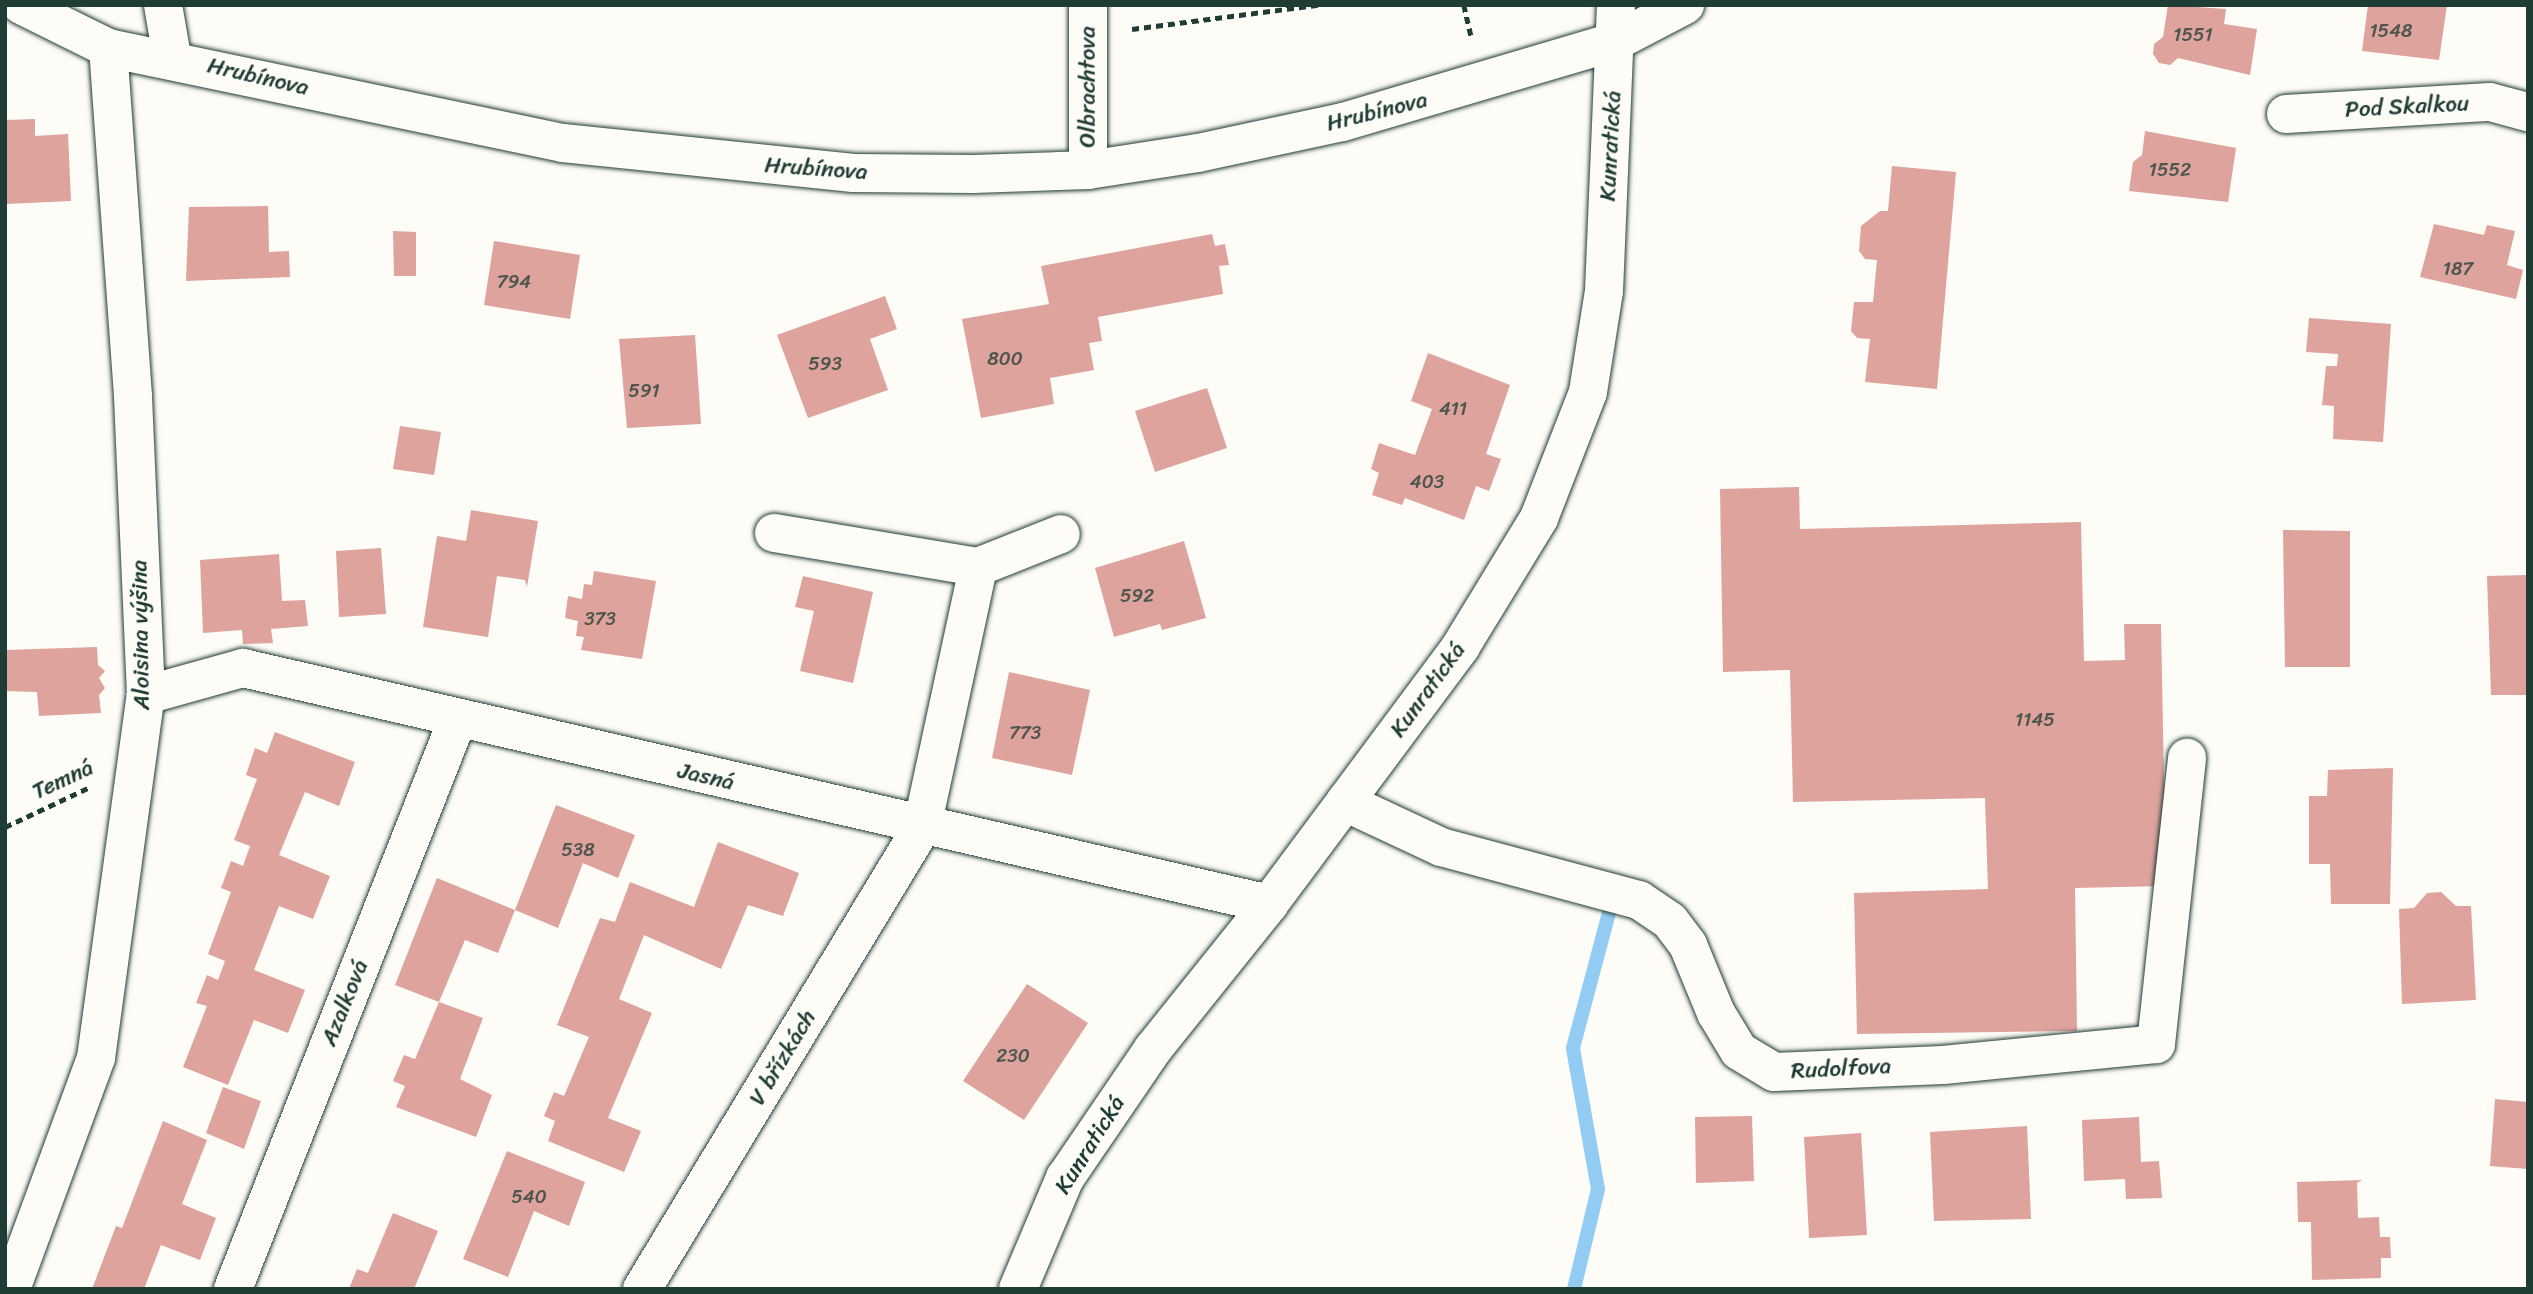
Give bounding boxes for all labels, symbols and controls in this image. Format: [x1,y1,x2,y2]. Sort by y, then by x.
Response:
house number: 1548 [2369,20,2413,42]
house number: 1551 [2173,24,2213,46]
street label: Olbrachtova [1074,26,1102,148]
street label: Hrubínova [205,52,311,102]
street label: Hrubínova [1324,86,1430,138]
street label: Kunratická [1594,90,1628,202]
street label: Pod Skalkou [2344,90,2470,124]
street label: Hrubínova [764,152,868,186]
house number: 1552 [2149,159,2191,181]
house number: 187 [2443,258,2473,280]
house number: 794 [497,271,531,293]
house number: 800 [987,348,1023,370]
house number: 593 [808,353,842,375]
house number: 591 [628,380,660,402]
house number: 411 [1439,398,1467,420]
house number: 403 [1410,471,1444,493]
street label: Aloisina výšina [126,560,156,710]
house number: 592 [1120,585,1154,607]
house number: 373 [584,608,616,630]
street label: Kunratická [1384,637,1472,743]
house number: 1145 [2015,709,2055,731]
house number: 773 [1009,722,1041,744]
street label: Temná [28,754,98,806]
street label: Jasná [675,757,737,797]
house number: 538 [561,839,595,861]
street label: Azalková [315,956,375,1050]
street label: V břízkách [744,1005,822,1111]
house number: 230 [996,1045,1030,1067]
street label: Rudolfova [1790,1053,1892,1085]
street label: Kunratická [1049,1091,1131,1199]
house number: 540 [511,1186,547,1208]

